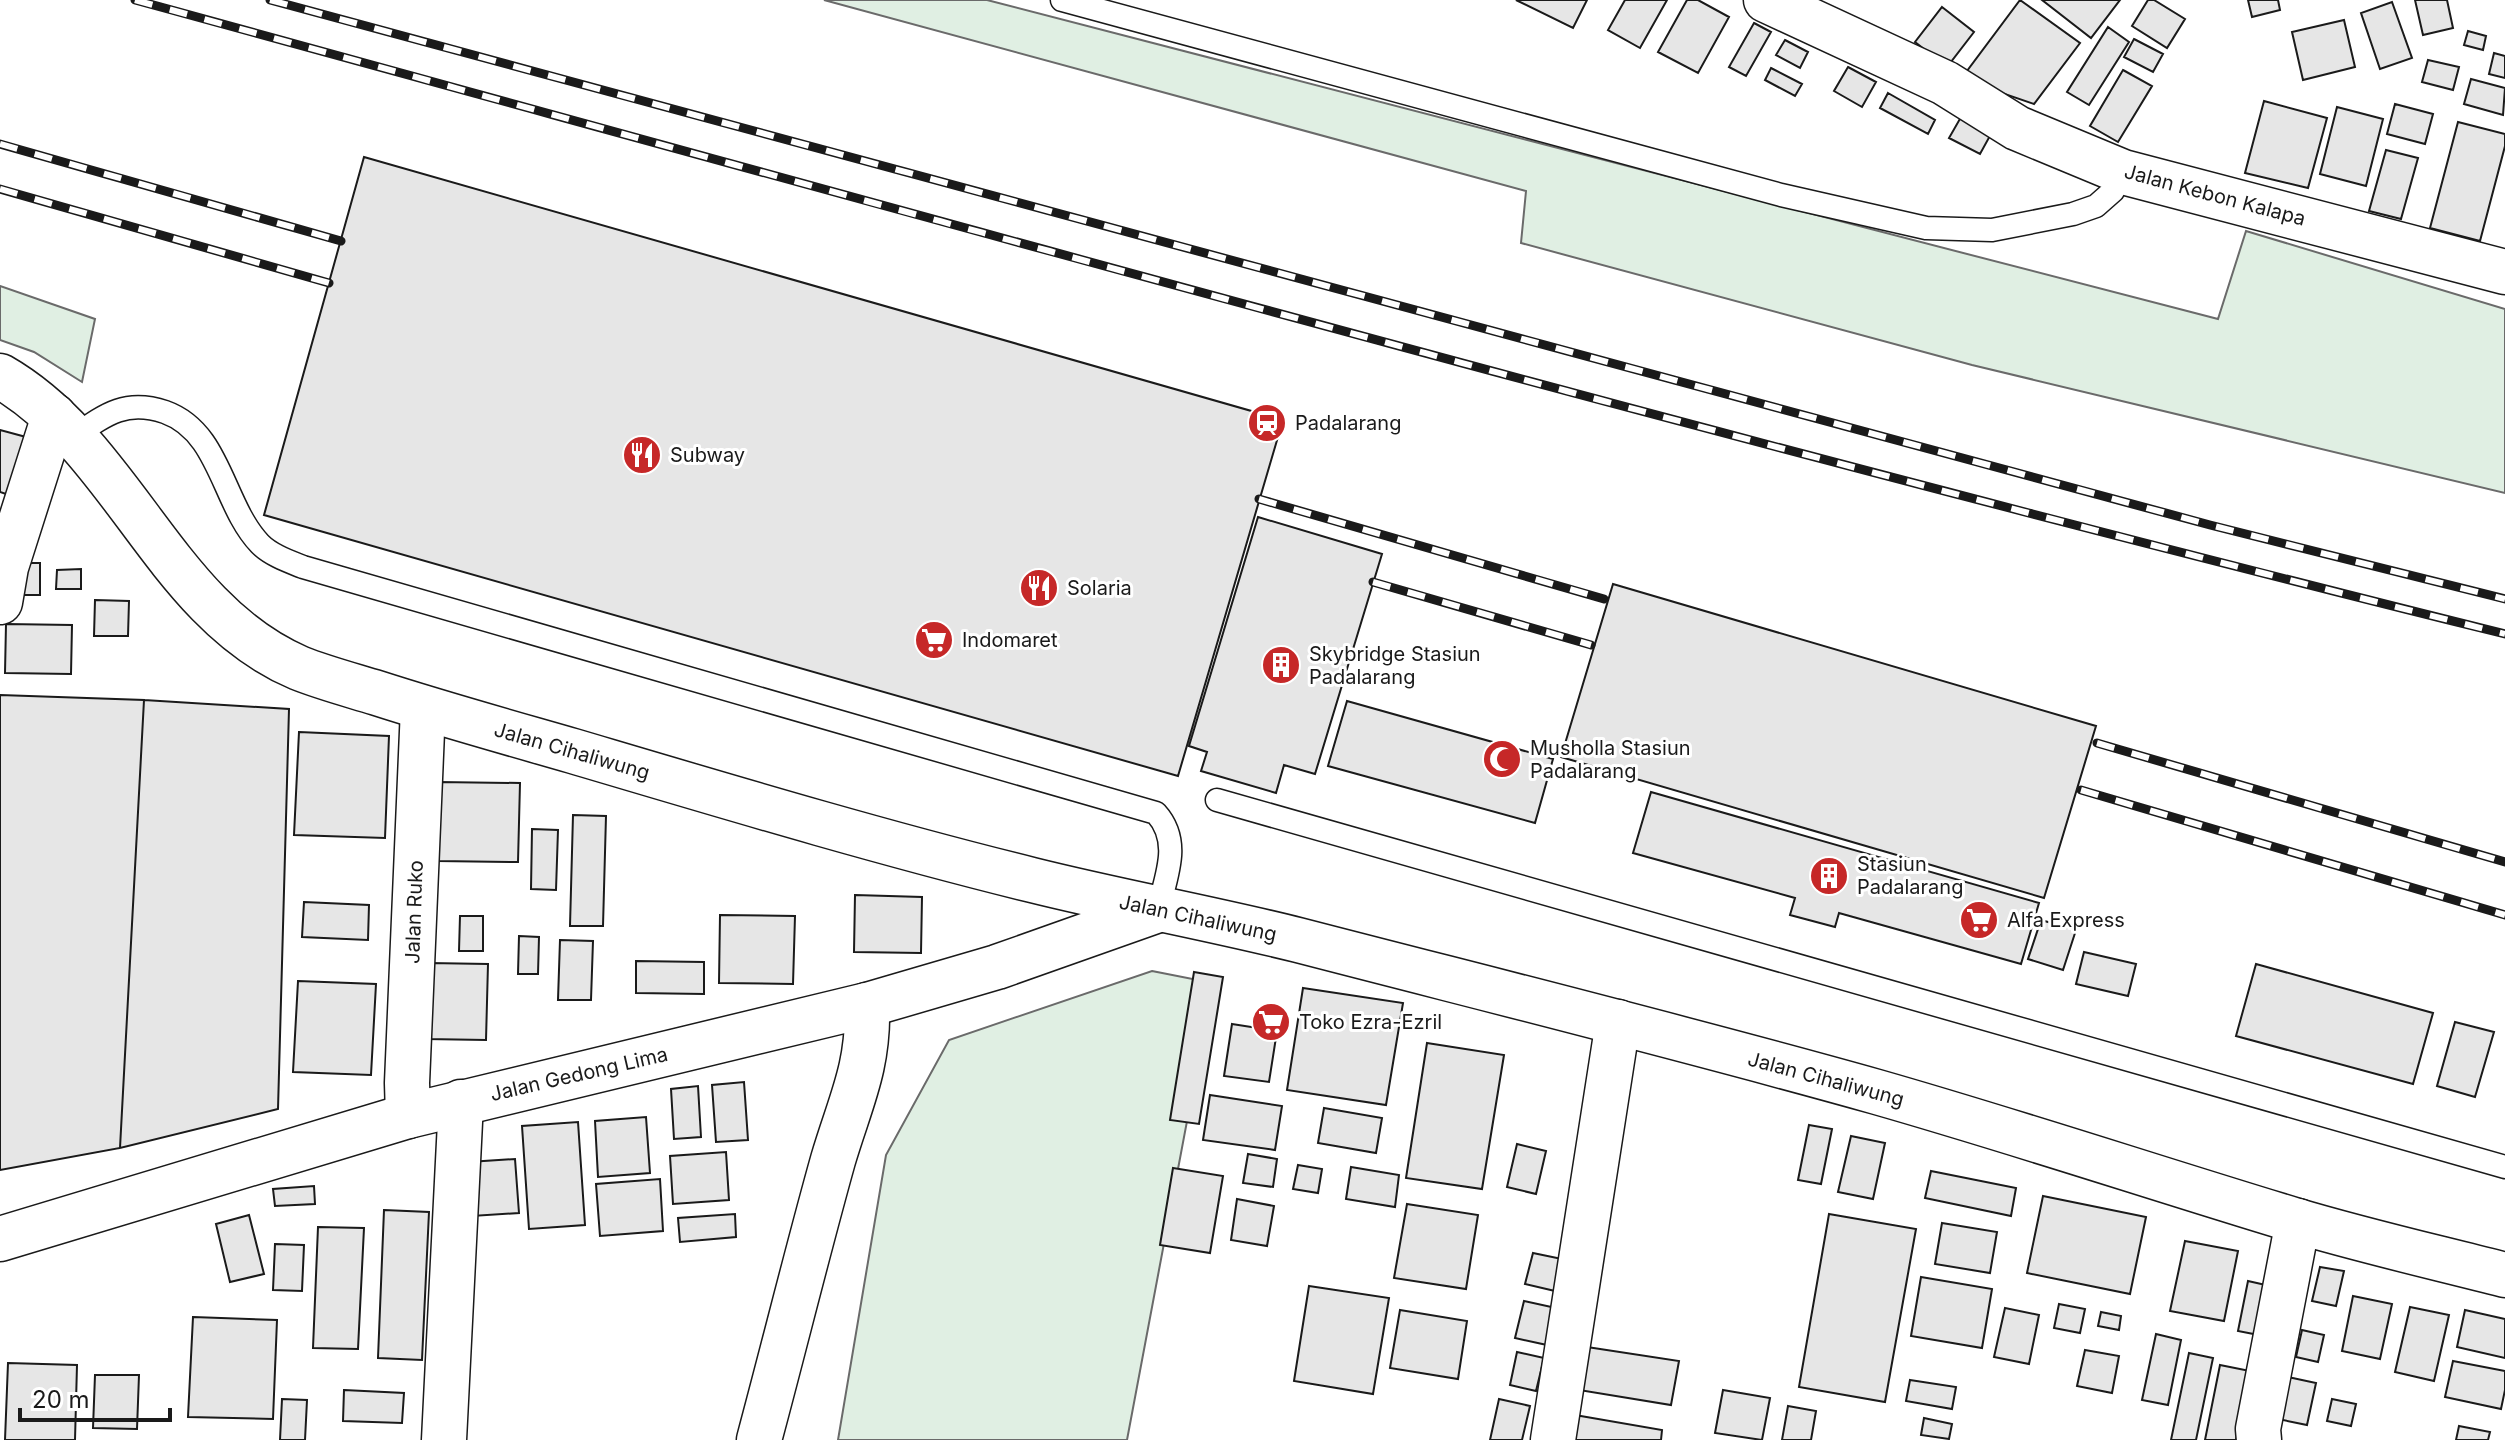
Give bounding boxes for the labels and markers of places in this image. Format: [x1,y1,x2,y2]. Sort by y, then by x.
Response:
station icon: Padalarang [1246,402,1288,444]
place label: Padalarang [1295,411,1401,435]
restaurant icon: Subway [621,434,663,476]
place label: Subway [670,443,745,467]
restaurant icon: Solaria [1018,567,1060,609]
place label: Solaria [1067,576,1132,600]
supermarket icon: Indomaret [913,619,955,661]
place label: Indomaret [962,628,1058,652]
place label: Skybridge Stasiun Padalarang [1309,642,1481,689]
building icon: Skybridge Stasiun Padalarang [1260,644,1302,686]
place label: Musholla Stasiun Padalarang [1530,736,1691,783]
mosque icon: Musholla Stasiun Padalarang [1481,738,1523,780]
place label: Stasiun Padalarang [1857,852,1963,899]
building icon: Stasiun Padalarang [1808,855,1850,897]
supermarket icon: Alfa Express [1958,899,2000,941]
place label: Alfa Express [2007,908,2125,932]
supermarket icon: Toko Ezra-Ezril [1250,1001,1292,1043]
place label: Toko Ezra-Ezril [1299,1010,1442,1034]

